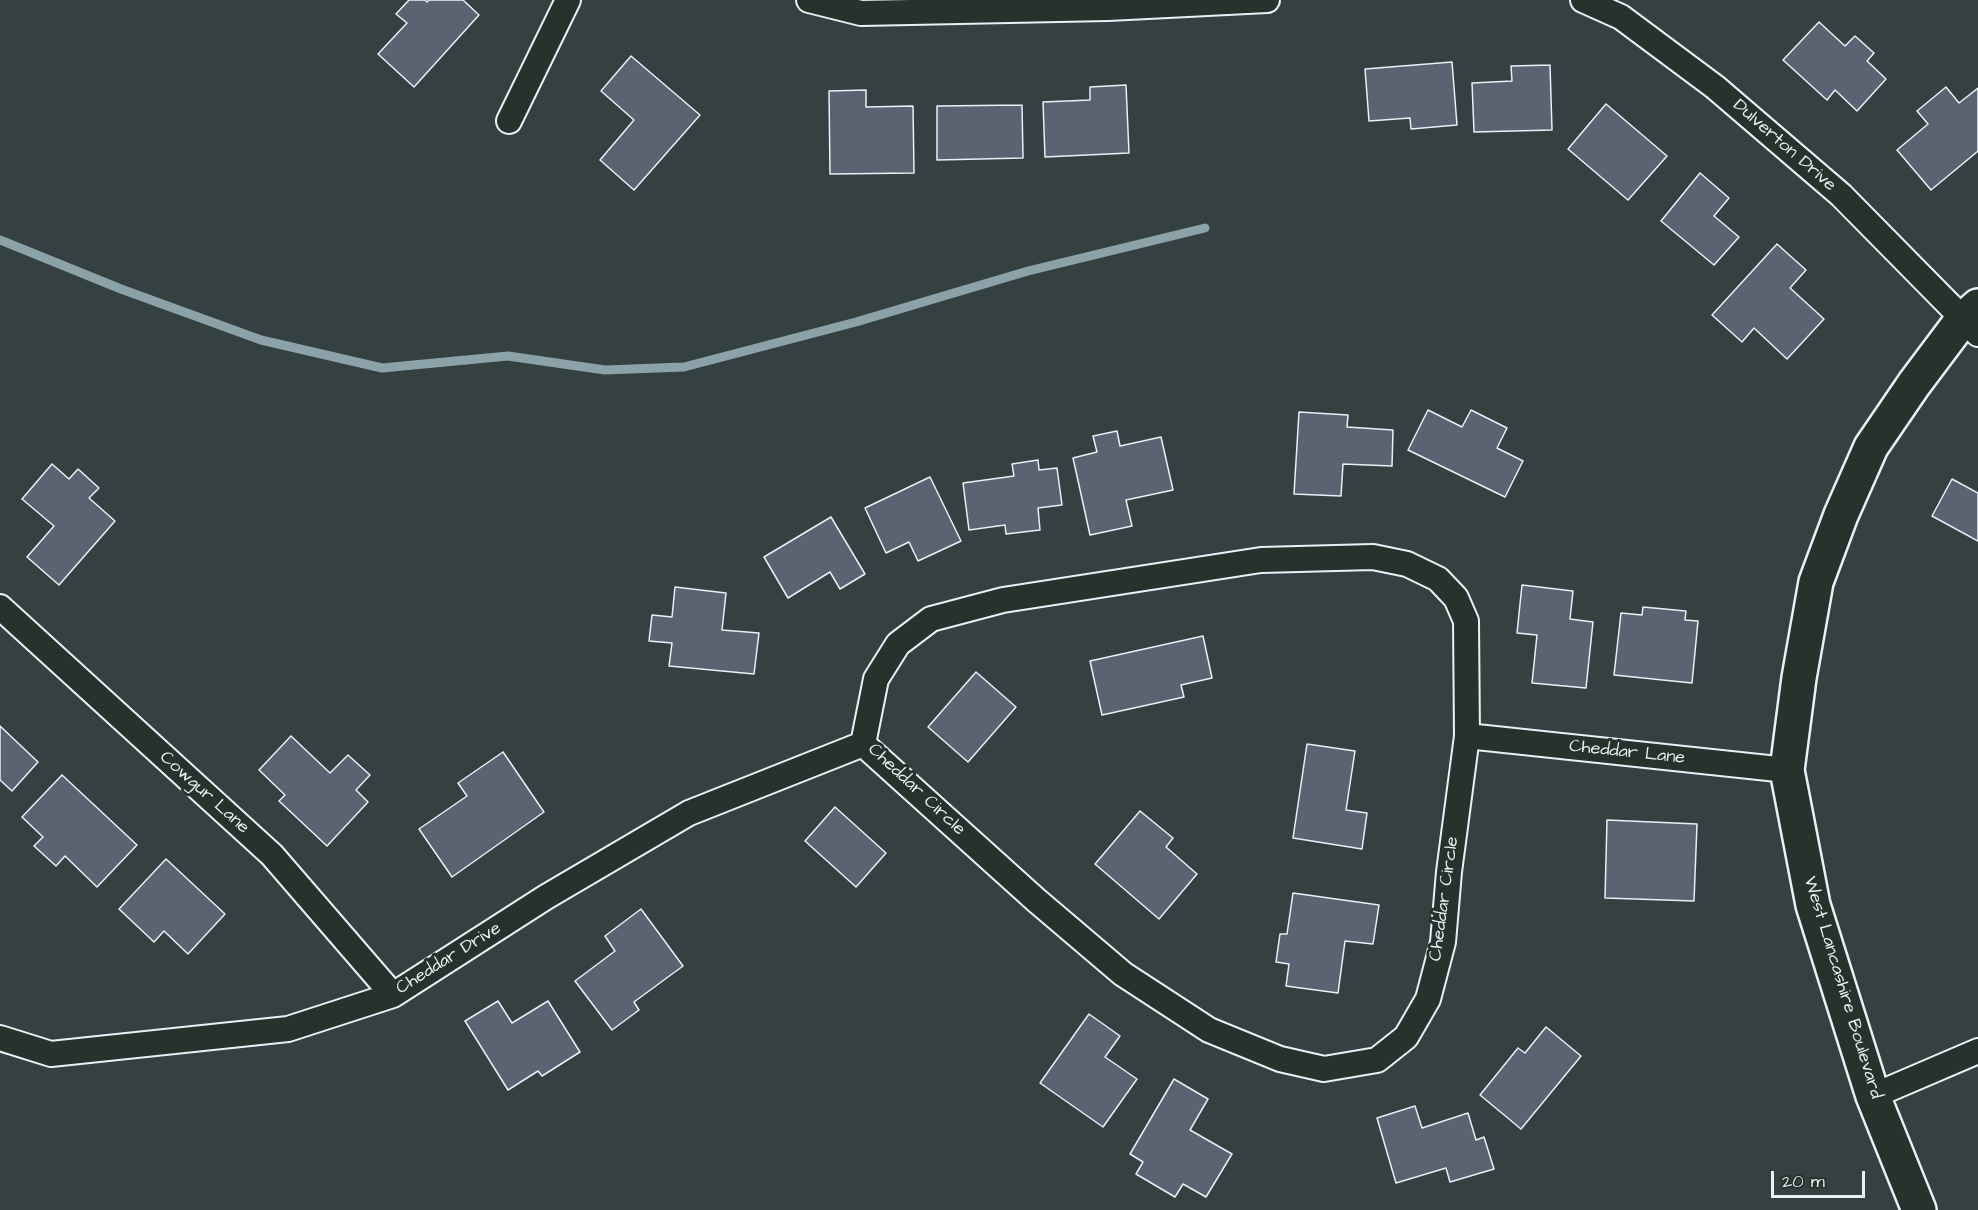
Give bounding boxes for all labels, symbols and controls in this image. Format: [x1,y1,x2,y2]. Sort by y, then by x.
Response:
street label: Dulverton Drive [1728,95,1840,197]
street label: Cheddar Lane [1568,736,1686,770]
street label: Cheddar Circle [863,739,969,841]
street label: Cowgur Lane [155,747,253,839]
street label: Cheddar Circle [1426,835,1464,963]
street label: West Lancashire Boulevard [1798,874,1886,1102]
street label: Cheddar Drive [393,918,505,1000]
scale bar [1774,1159,1868,1197]
text: 20 m [1782,1169,1825,1194]

